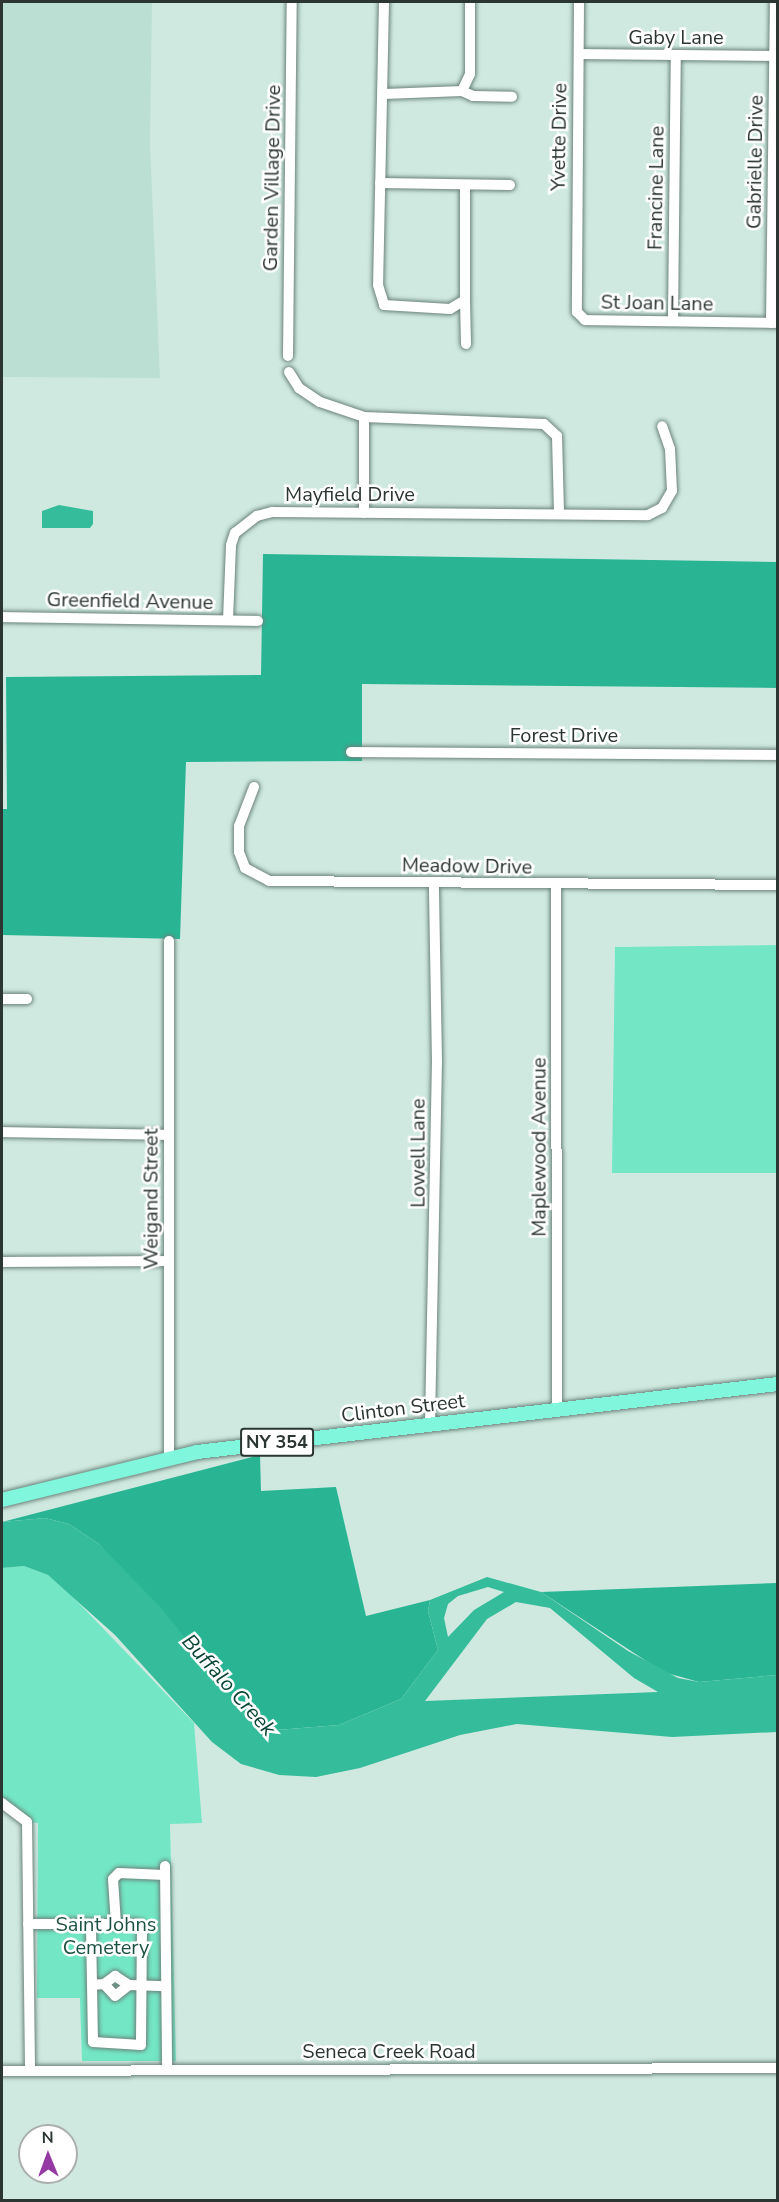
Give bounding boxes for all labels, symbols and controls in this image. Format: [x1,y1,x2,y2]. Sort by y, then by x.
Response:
street label: Gaby Lane [628,25,724,49]
street label: Yvette Drive [546,83,572,191]
street label: Garden Village Drive [258,84,286,272]
street label: Gabrielle Drive [742,95,768,229]
street label: Francine Lane [643,126,669,250]
street label: St Joan Lane [601,290,713,316]
street label: Mayfield Drive [285,482,415,506]
street label: Greenfield Avenue [46,588,214,614]
street label: Forest Drive [510,723,618,747]
street label: Meadow Drive [402,853,532,879]
street label: Maplewood Avenue [527,1057,551,1237]
street label: Lowell Lane [406,1098,430,1208]
street label: Weigand Street [139,1128,163,1270]
street label: Clinton Street [340,1389,466,1427]
road number: NY 354 [240,1427,314,1457]
water label: Buffalo Creek [177,1629,281,1741]
park label: Saint Johns Cemetery [56,1912,156,1959]
street label: Seneca Creek Road [302,2039,476,2063]
north arrow [18,2124,78,2184]
text: N [42,2127,54,2149]

